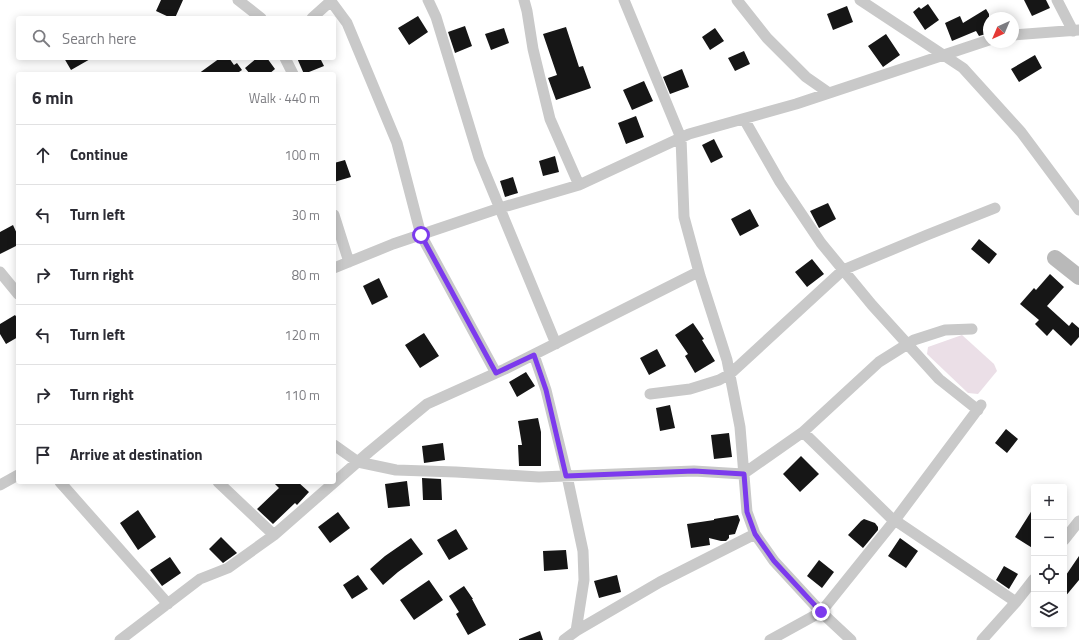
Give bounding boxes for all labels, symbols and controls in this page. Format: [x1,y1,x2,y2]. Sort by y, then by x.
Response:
north arrow [983,12,1019,48]
search box [16,16,336,60]
icon: search [30,27,52,49]
text: Search here [62,27,136,50]
text: 6 min [32,85,73,111]
text: Walk · 440 m [249,88,320,108]
text: Continue [70,143,128,166]
icon: ahead [32,144,54,166]
text: 100 m [284,145,320,165]
text: Turn left [70,203,125,226]
icon: left [32,204,54,226]
text: 30 m [292,205,320,225]
route start [412,226,430,244]
text: Turn right [70,263,134,286]
icon: right [32,264,54,286]
text: 80 m [292,265,320,285]
text: Turn left [70,323,125,346]
icon: left [32,324,54,346]
text: 120 m [284,325,320,345]
text: Turn right [70,383,134,406]
icon: right [32,384,54,406]
text: 110 m [284,385,320,405]
text: Arrive at destination [70,443,203,466]
icon: arrive [32,444,54,466]
map controls [1031,484,1067,628]
button: + [1031,484,1067,520]
button: − [1031,520,1067,556]
button: locate [1031,556,1067,592]
button: layers [1031,592,1067,628]
route end [812,603,830,621]

